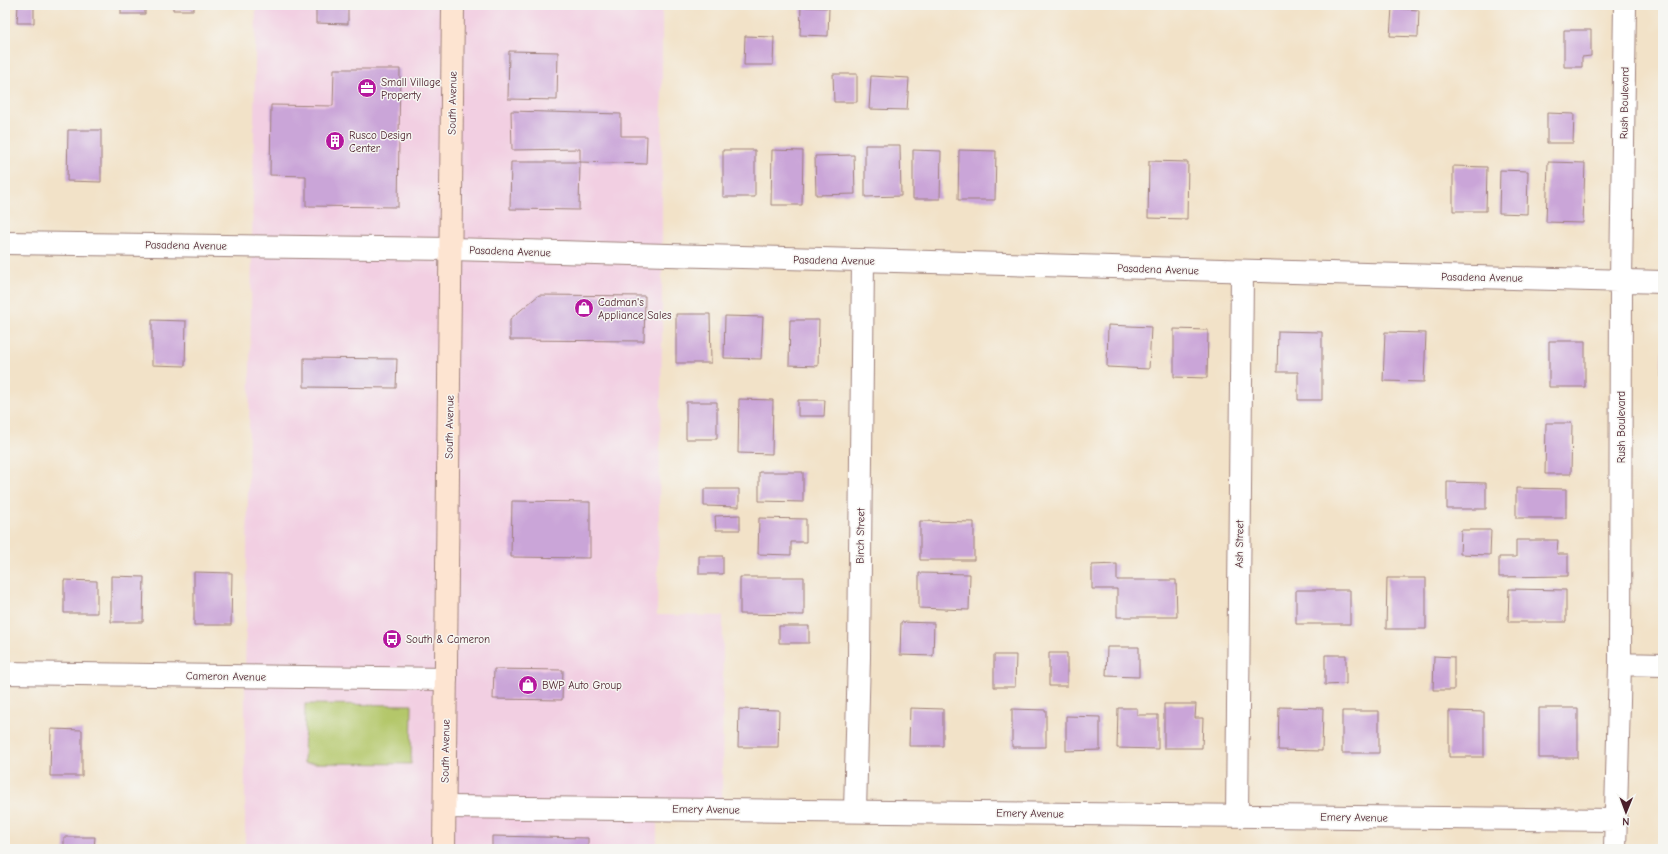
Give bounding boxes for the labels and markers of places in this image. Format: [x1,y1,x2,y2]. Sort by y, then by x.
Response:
place label: Small Village Property [381,76,441,102]
office icon: Small Village Property [356,77,378,99]
place label: Rusco Design Center [349,129,412,155]
building icon: Rusco Design Center [324,130,346,152]
place label: Cadman's Appliance Sales [598,296,672,322]
shop icon: Cadman's Appliance Sales [573,297,595,319]
bus stop icon: South & Cameron [381,628,403,650]
place label: South & Cameron [406,633,490,646]
shop icon: BWP Auto Group [517,674,539,696]
place label: BWP Auto Group [542,679,622,692]

